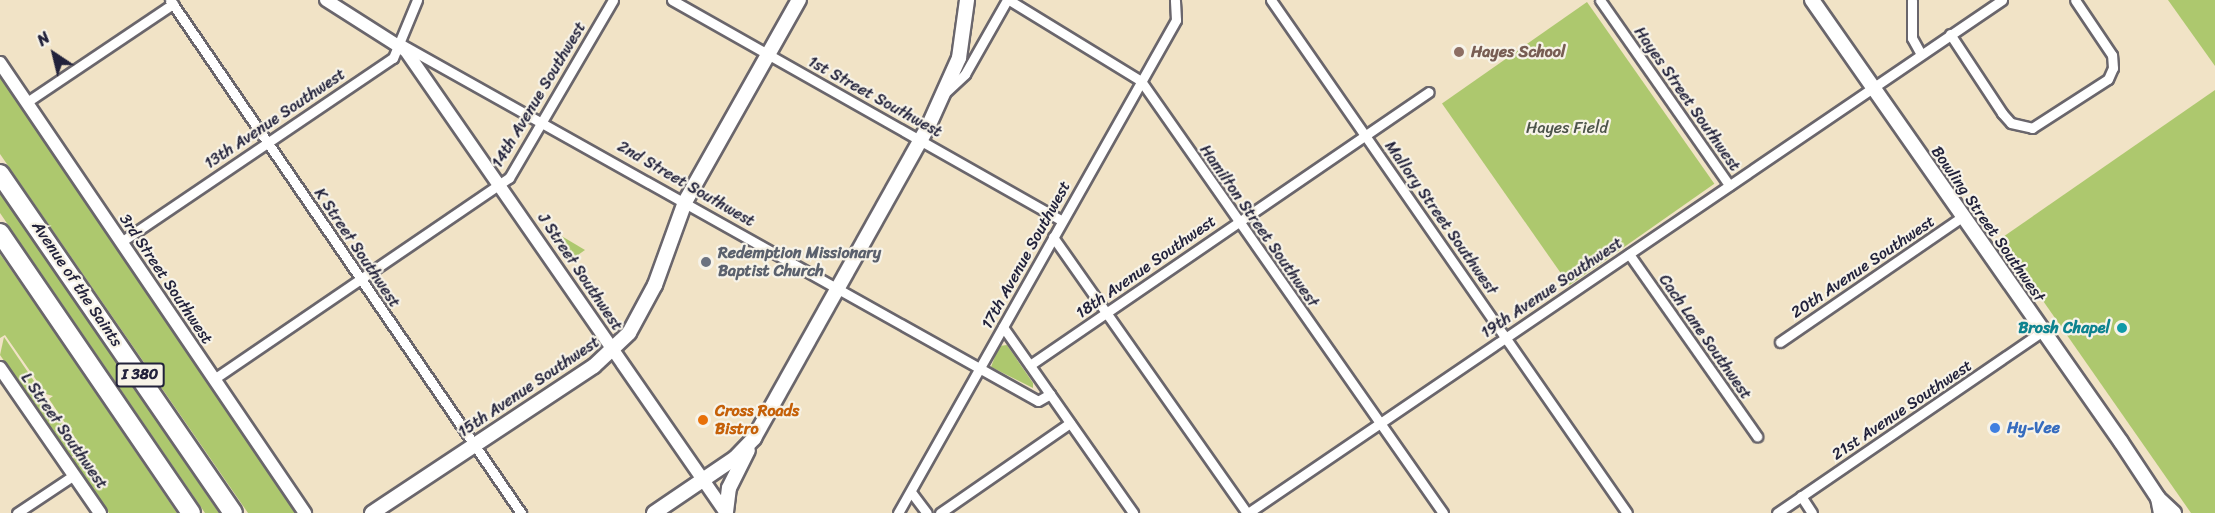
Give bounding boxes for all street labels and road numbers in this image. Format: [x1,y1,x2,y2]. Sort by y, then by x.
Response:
street label: 14th Avenue Southwest [488,19,590,171]
street label: Hayes Street Southwest [1629,23,1745,175]
street label: 1st Street Southwest [804,52,946,142]
street label: 13th Avenue Southwest [201,65,349,173]
street label: 2nd Street Southwest [613,137,759,231]
street label: Mallory Street Southwest [1381,137,1501,299]
street label: Hamilton Street Southwest [1196,141,1322,311]
street label: Bowling Street Southwest [1927,143,2049,305]
street label: 17th Avenue Southwest [977,178,1075,332]
street label: K Street Southwest [310,185,404,311]
street label: 3rd Street Southwest [115,210,217,348]
street label: J Street Southwest [534,210,626,334]
street label: 18th Avenue Southwest [1072,211,1220,323]
street label: 20th Avenue Southwest [1787,212,1939,322]
street label: Avenue of the Saints [28,218,126,350]
street label: 19th Avenue Southwest [1478,233,1626,343]
street label: Cach Lane Southwest [1654,270,1756,404]
street label: 15th Avenue Southwest [455,332,603,442]
street label: 21st Avenue Southwest [1828,356,1976,464]
road number: I 380 [114,363,166,387]
street label: L Street Southwest [17,369,111,493]

